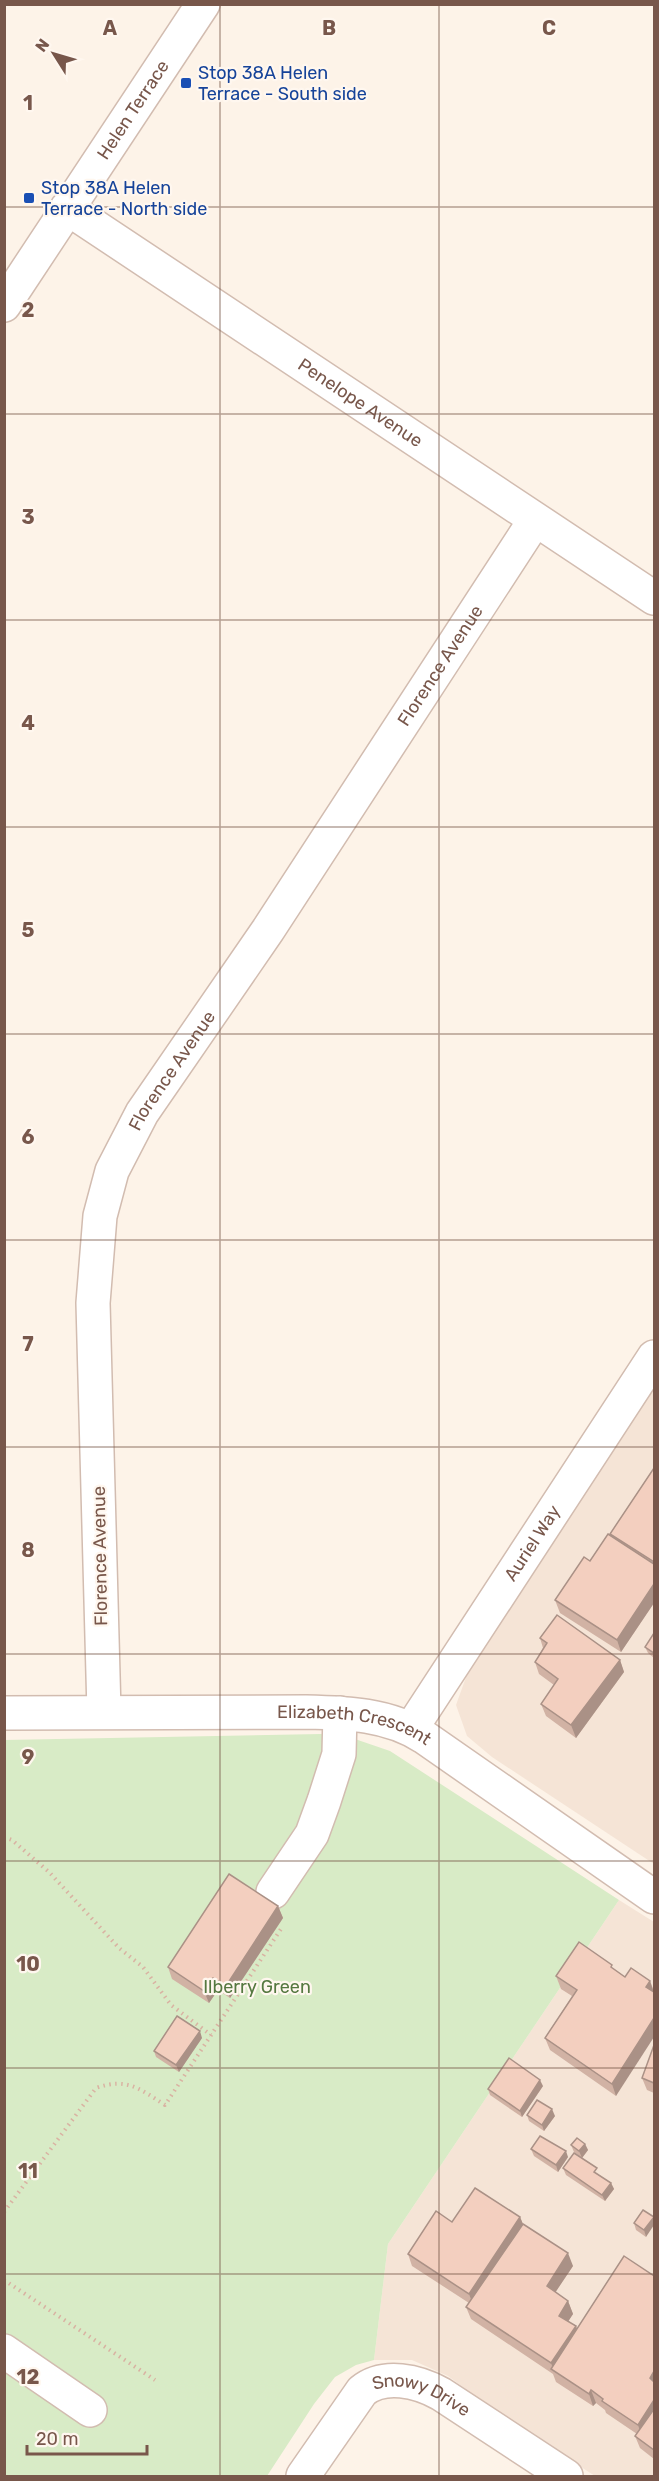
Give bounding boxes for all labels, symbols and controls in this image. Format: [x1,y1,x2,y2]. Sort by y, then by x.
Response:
text: A [103,16,118,40]
text: B [322,16,336,40]
text: C [542,16,556,40]
north arrow [24,24,84,84]
text: N [31,35,53,56]
street label: Helen Terrace [92,56,174,164]
place label: Stop 38A Helen Terrace - South side [198,62,367,105]
marker: Stop 38A Helen Terrace - South side [179,76,193,90]
text: 1 [23,91,33,115]
place label: Stop 38A Helen Terrace - North side [41,177,207,220]
marker: Stop 38A Helen Terrace - North side [22,191,36,205]
text: 2 [22,298,35,322]
street label: Penelope Avenue [294,353,427,452]
text: 3 [21,505,35,529]
street label: Florence Avenue [393,601,488,730]
text: 4 [21,711,35,735]
text: 5 [22,918,35,942]
street label: Florence Avenue [124,1007,220,1134]
text: 6 [21,1125,35,1149]
text: 7 [22,1332,34,1356]
street label: Florence Avenue [88,1486,112,1626]
street label: Auriel Way [500,1501,565,1585]
text: 8 [21,1538,35,1562]
street label: Elizabeth Crescent [277,1701,436,1750]
text: 9 [22,1745,35,1769]
text: 10 [16,1952,40,1976]
park label: Ilberry Green [203,1976,311,1998]
text: 11 [18,2159,38,2183]
text: 12 [17,2365,39,2389]
street label: Snowy Drive [370,2369,474,2421]
scale bar [27,2418,147,2456]
text: 20 m [36,2428,78,2450]

